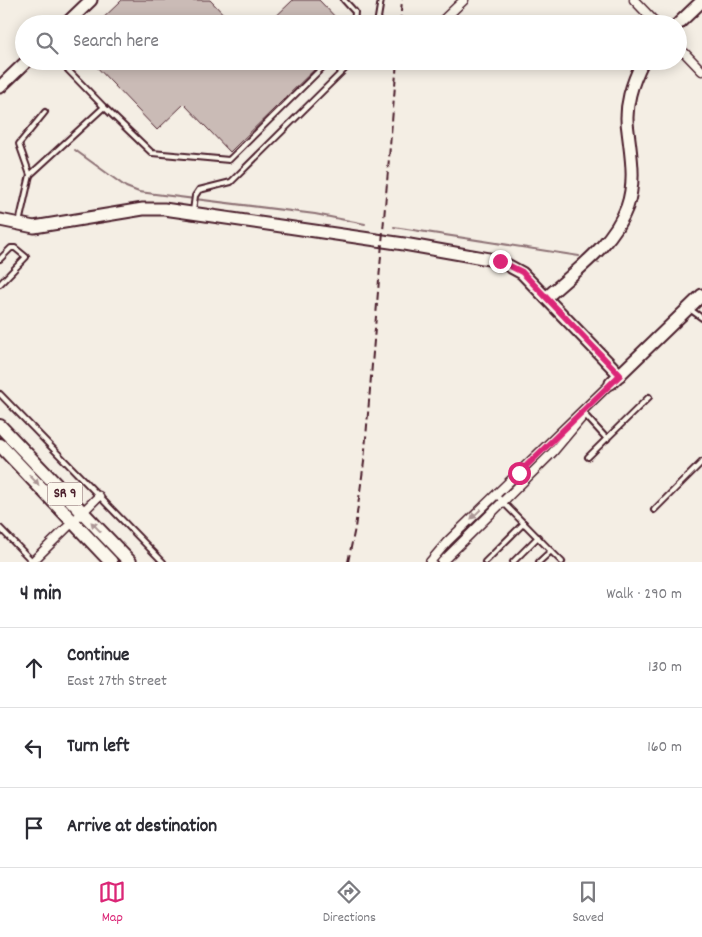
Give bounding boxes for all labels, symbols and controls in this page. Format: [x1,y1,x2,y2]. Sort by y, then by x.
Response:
search box [15,15,687,70]
icon: search [33,29,61,57]
text: Search here [73,29,159,56]
route end [489,250,512,273]
route start [508,462,531,485]
one-way arrow [28,474,40,486]
road number: SR 9 [48,482,82,506]
one-way arrow [470,508,482,520]
one-way arrow [90,521,102,533]
text: 4 min [20,580,62,610]
text: Walk · 290 m [606,583,682,606]
text: Continue [67,643,129,670]
icon: ahead [20,654,48,682]
text: 130 m [648,656,682,679]
text: East 27th Street [67,670,167,693]
icon: left [20,734,48,762]
text: Turn left [67,734,130,761]
text: 160 m [647,736,682,759]
icon: arrive [20,814,48,842]
text: Arrive at destination [67,814,217,841]
tab: Map [98,878,126,928]
tab: Directions [323,878,376,928]
tab: Saved [572,878,604,928]

